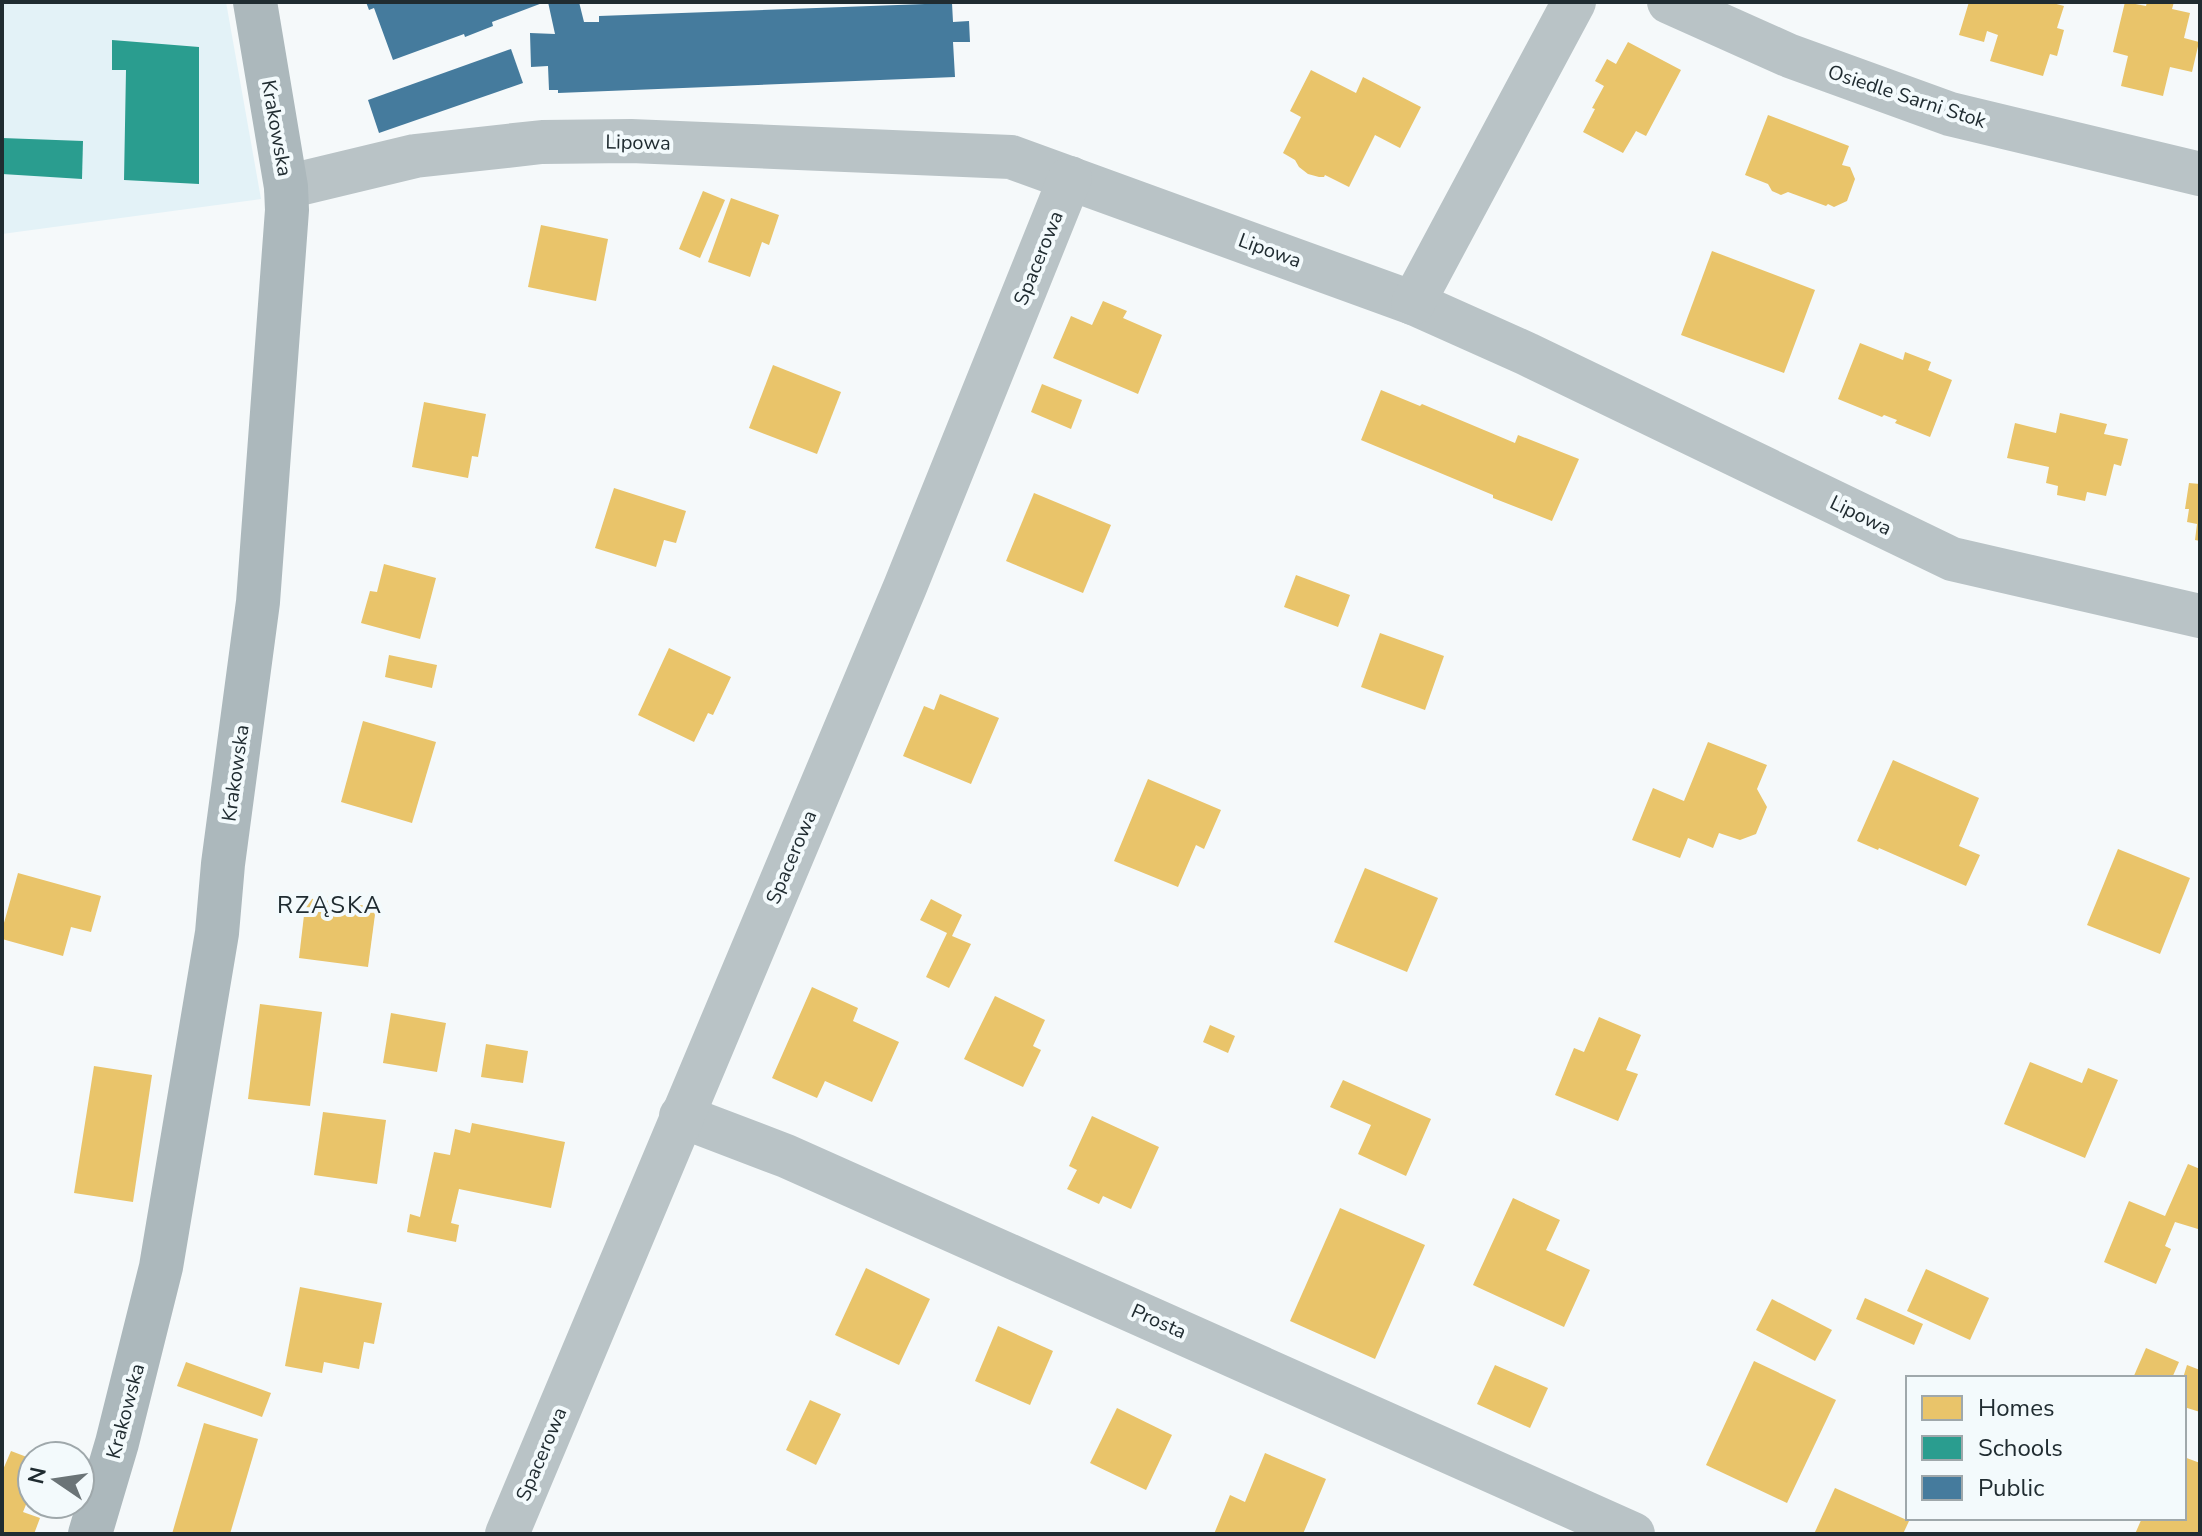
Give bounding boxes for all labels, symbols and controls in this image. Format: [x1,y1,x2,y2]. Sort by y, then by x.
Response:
street label: Osiedle Sarni Stok [1824,58,1990,135]
street label: Krakowska [255,78,298,179]
street label: Lipowa [605,128,671,157]
street label: Spacerowa [1007,207,1070,309]
street label: Lipowa [1235,227,1305,274]
street label: Lipowa [1825,489,1896,542]
street label: Krakowska [215,723,256,823]
street label: Spacerowa [760,806,823,908]
district label: RZĄSKA [277,889,383,921]
street label: Prosta [1127,1297,1191,1346]
street label: Krakowska [100,1360,151,1462]
legend [1906,1376,2186,1520]
text: Homes [1978,1392,2054,1424]
street label: Spacerowa [510,1403,573,1505]
text: Schools [1978,1432,2063,1464]
north arrow [16,1440,96,1520]
text: N [21,1464,54,1487]
text: Public [1978,1472,2044,1504]

